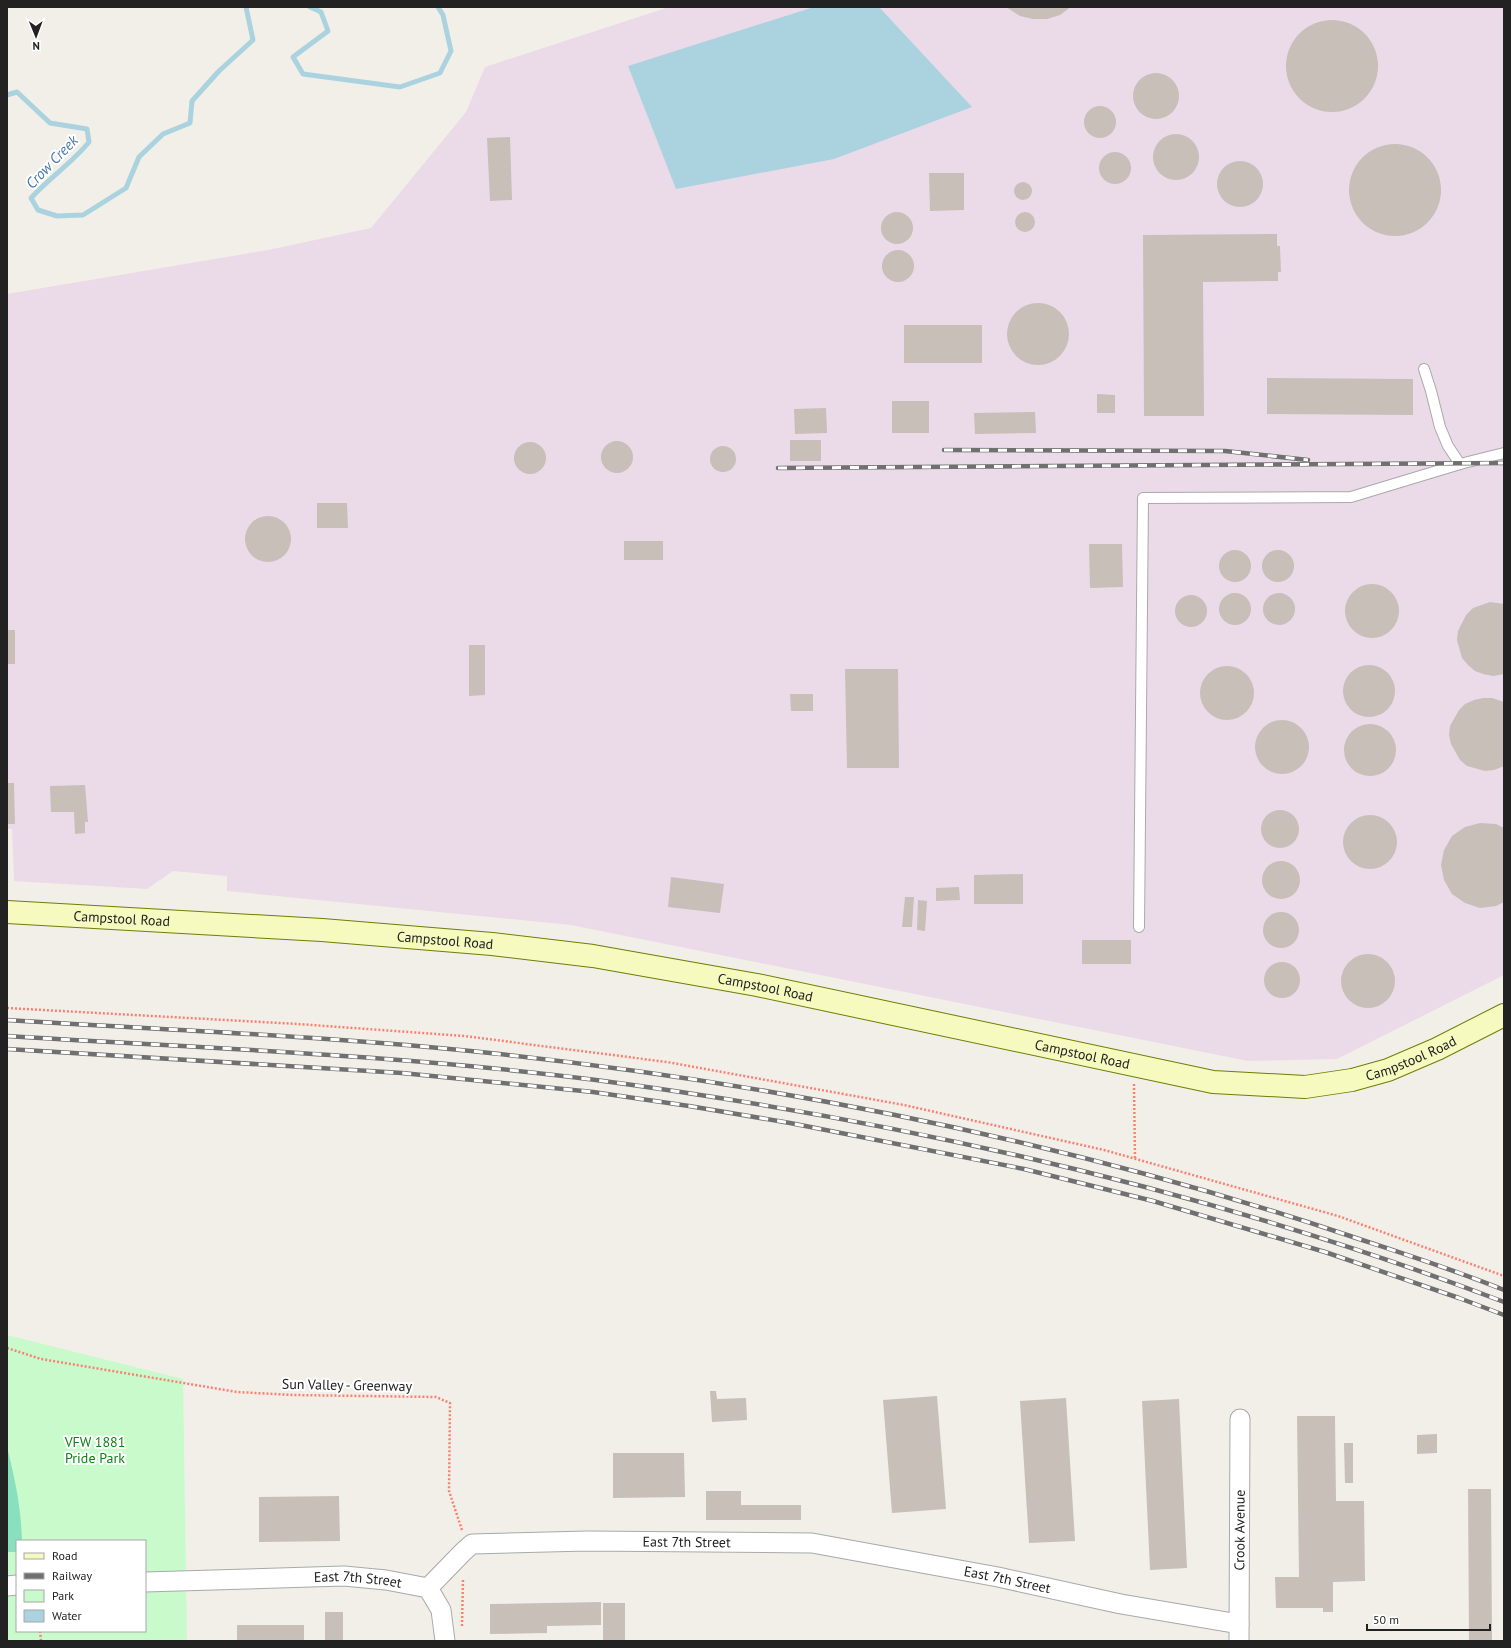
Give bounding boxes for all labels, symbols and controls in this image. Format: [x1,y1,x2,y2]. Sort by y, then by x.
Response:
north arrow [16,16,56,56]
text: N [32,39,40,53]
water label: Crow Creek [21,130,83,192]
street label: Campstool Road [73,907,171,930]
street label: Campstool Road [396,927,494,953]
street label: Campstool Road [716,969,815,1006]
street label: Campstool Road [1363,1032,1459,1085]
street label: Campstool Road [1033,1035,1132,1073]
street label: Sun Valley - Greenway [282,1375,413,1395]
park label: VFW 1881 Pride Park [64,1433,125,1467]
street label: Crook Avenue [1230,1489,1249,1571]
street label: East 7th Street [643,1532,731,1551]
legend [16,1540,146,1632]
text: Road [52,1548,77,1563]
street label: East 7th Street [962,1562,1053,1597]
street label: East 7th Street [314,1567,403,1592]
text: Railway [52,1568,92,1583]
text: Park [52,1588,74,1603]
scale bar [1367,1606,1490,1632]
text: Water [52,1608,82,1623]
text: 50 m [1373,1612,1399,1627]

